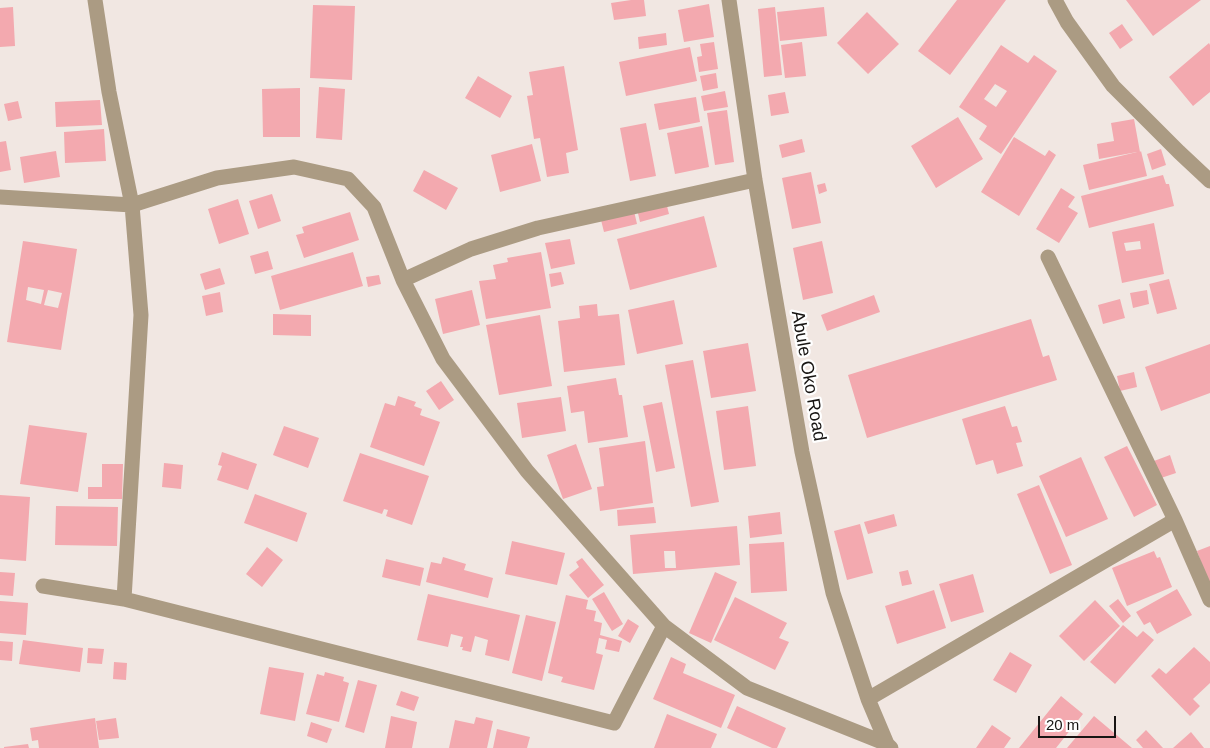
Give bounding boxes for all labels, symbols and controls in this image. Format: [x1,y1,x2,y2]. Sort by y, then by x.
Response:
street label: Abule Oko Road [786,309,830,443]
scale bar [1040,706,1118,738]
text: 20 m [1046,716,1079,733]

